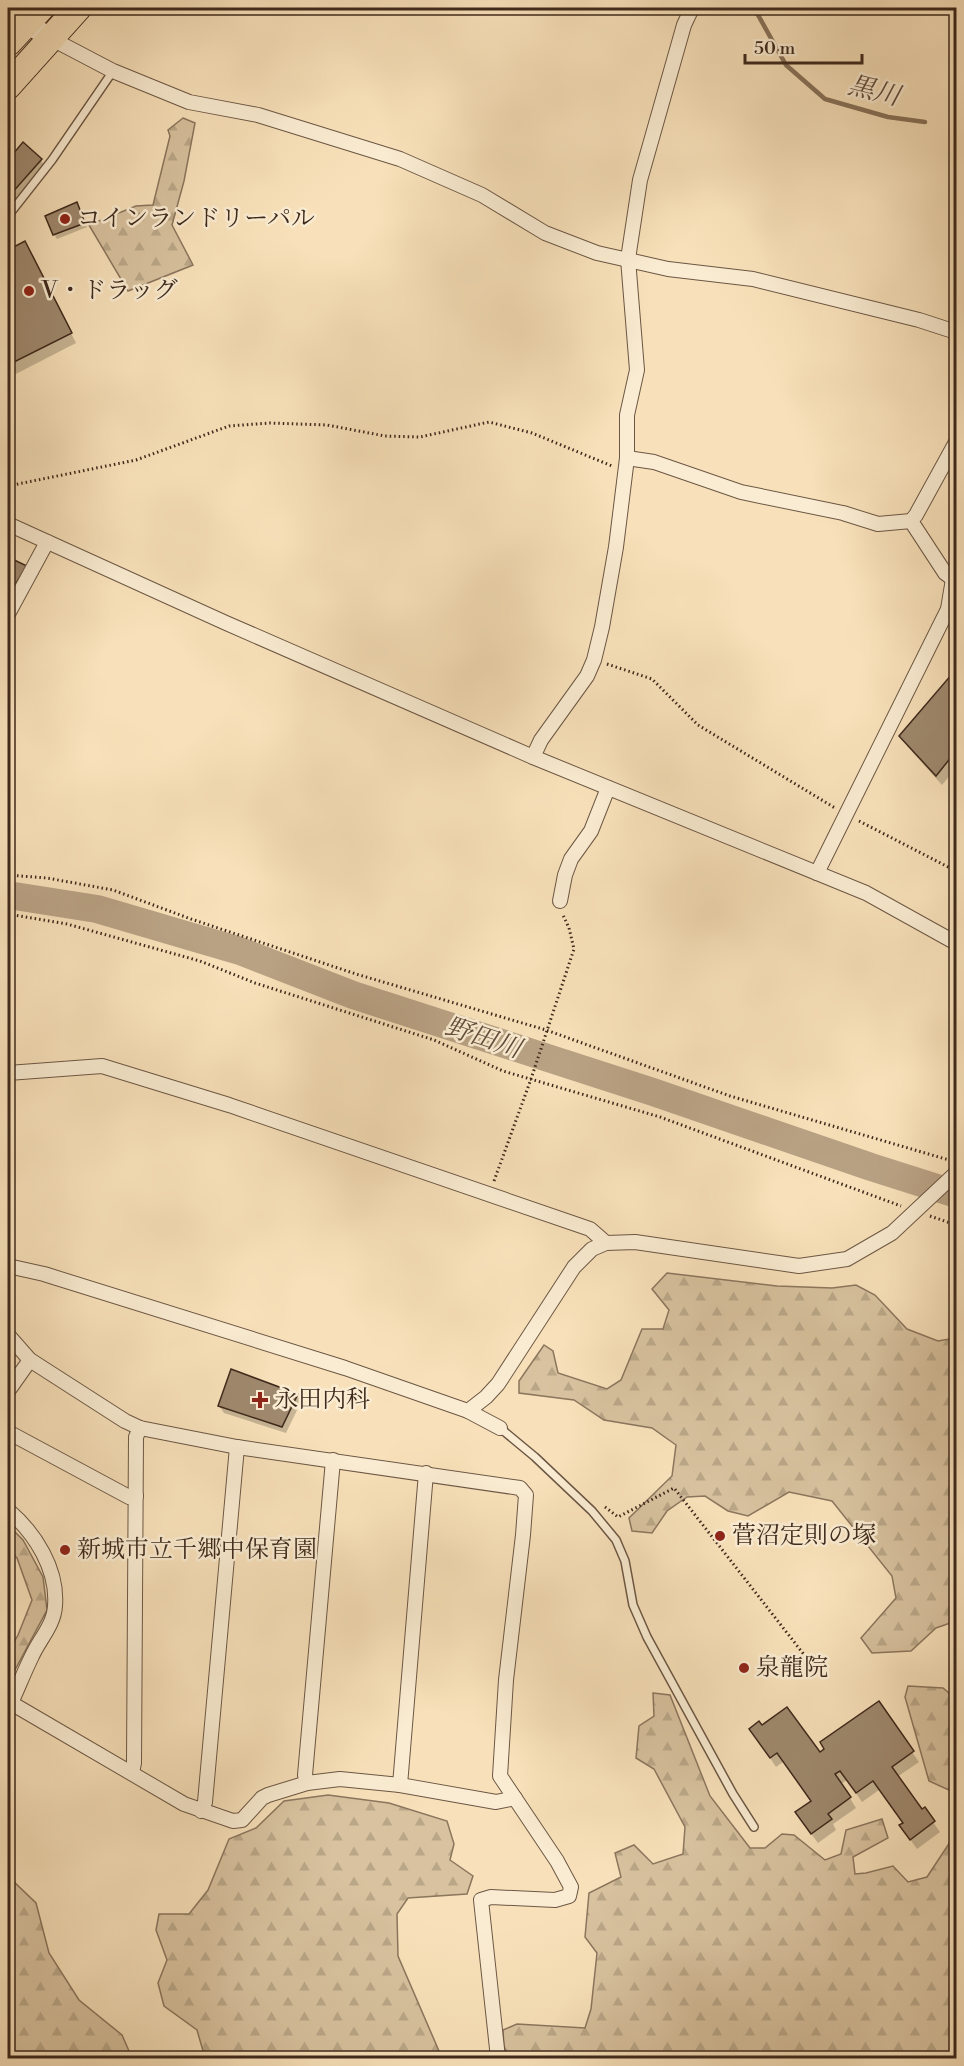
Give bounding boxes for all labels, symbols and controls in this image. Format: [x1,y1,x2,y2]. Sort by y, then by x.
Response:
scale bar [745,27,862,65]
text: 50 m [754,37,796,60]
water label: 黒川 [845,69,906,114]
place label: コインランドリーパル [77,204,315,234]
marker: コインランドリーパル [58,212,72,226]
place label: V・ドラッグ [40,276,178,306]
marker: V・ドラッグ [22,284,36,298]
water label: 野田川 [441,1011,528,1066]
place label: 永田内科 [274,1385,370,1415]
marker: 永田内科 [251,1391,269,1409]
place label: 菅沼定則の塚 [732,1521,876,1551]
marker: 菅沼定則の塚 [713,1529,727,1543]
place label: 新城市立千郷中保育園 [77,1535,317,1565]
marker: 新城市立千郷中保育園 [58,1543,72,1557]
place label: 泉龍院 [756,1653,828,1683]
marker: 泉龍院 [737,1661,751,1675]

